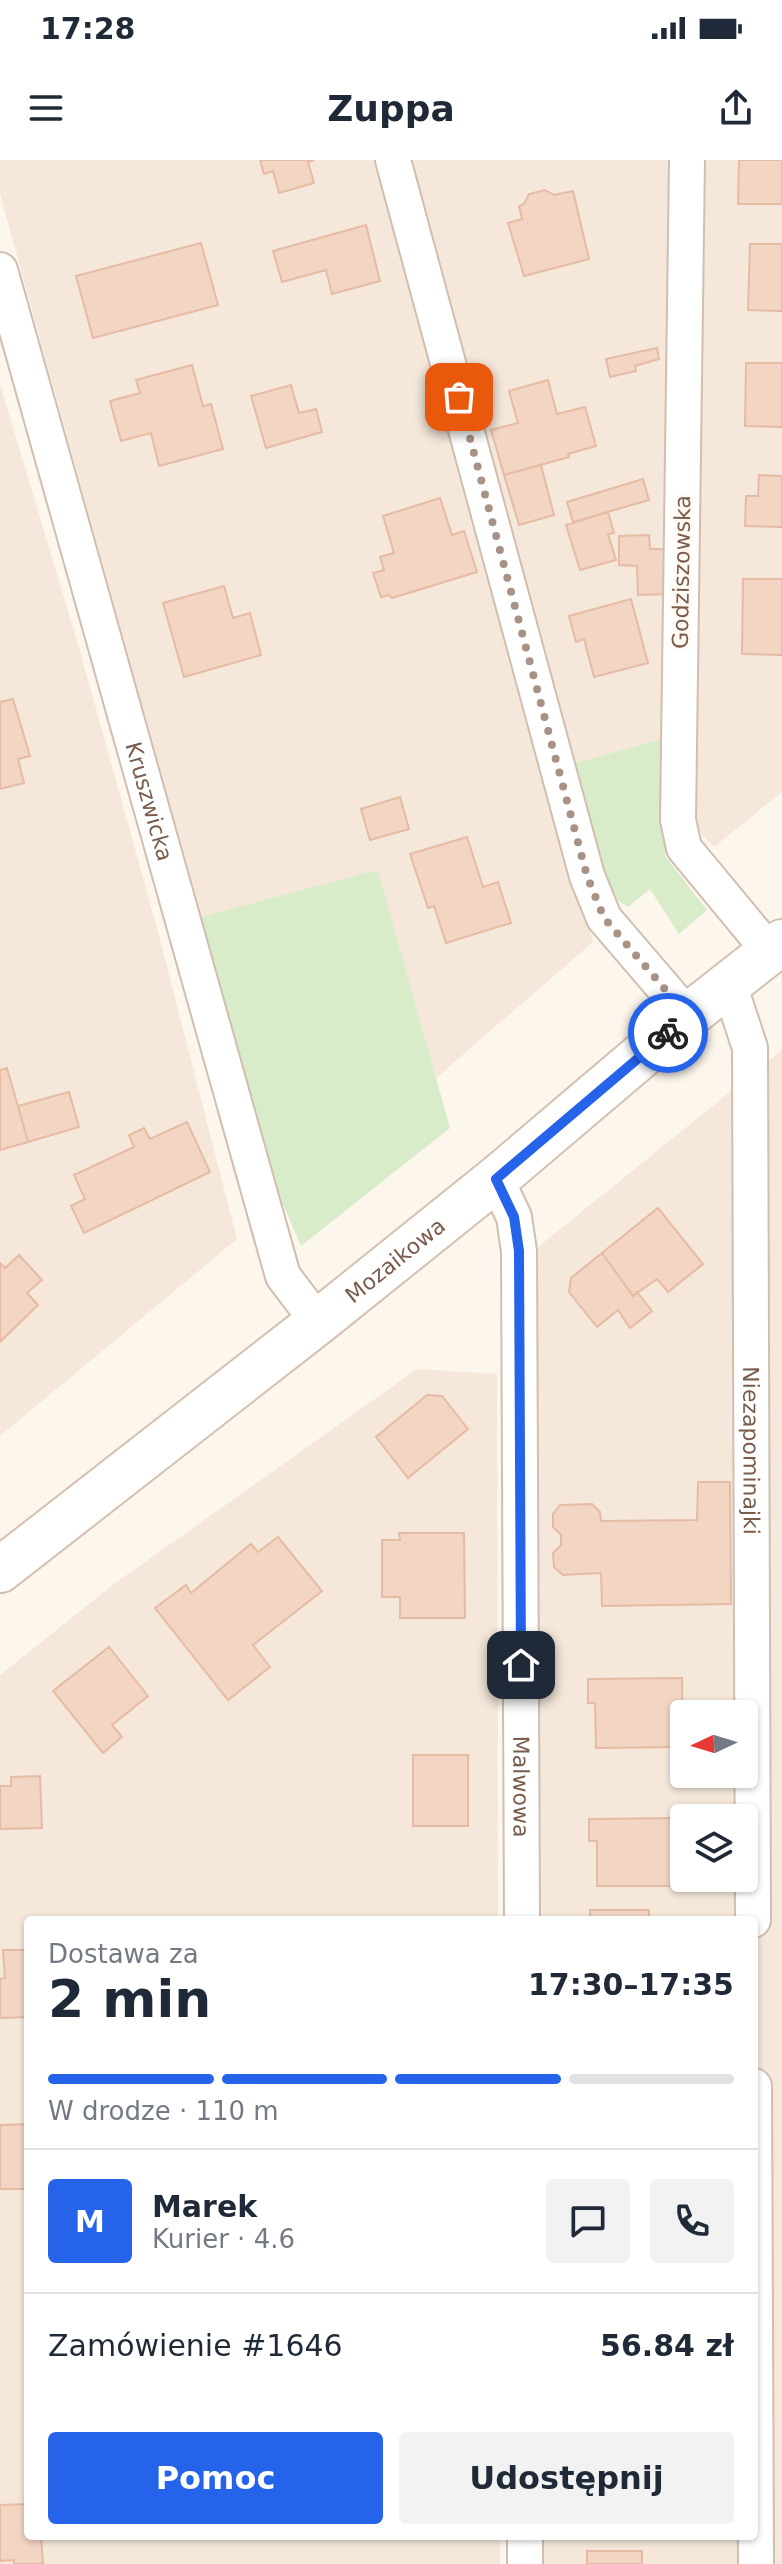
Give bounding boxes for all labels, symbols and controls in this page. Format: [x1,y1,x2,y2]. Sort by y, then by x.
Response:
text: 17:28 [40,11,136,46]
icon: menu [24,86,68,130]
icon: share [714,86,758,130]
text: Zuppa [327,88,455,129]
pin [425,363,493,431]
icon: bag [437,375,481,419]
street label: Godziszowska [668,495,695,649]
street label: Kruszwicka [120,739,178,864]
courier [628,993,708,1073]
icon: bike [646,1011,690,1055]
street label: Mozaikowa [340,1213,450,1308]
street label: Niezapominajki [738,1366,764,1535]
pin [487,1631,555,1699]
icon: home [499,1643,543,1687]
north arrow [670,1700,758,1788]
map controls [670,1700,758,1892]
street label: Malwowa [508,1736,534,1837]
button: layers [670,1804,758,1892]
text: Dostawa za [48,1939,199,1969]
text: 17:30–17:35 [528,1967,734,2002]
text: 2 min [48,1969,211,2029]
text: W drodze · 110 m [48,2096,279,2126]
button: chat [546,2179,630,2263]
button: phone [650,2179,734,2263]
text: Marek [152,2189,257,2224]
text: M [75,2204,105,2239]
text: Kurier · 4.6 [152,2224,295,2254]
text: Zamówienie #1646 [48,2328,343,2363]
text: 56.84 zł [600,2328,734,2363]
button: Pomoc [48,2432,383,2524]
button: Udostępnij [399,2432,734,2524]

